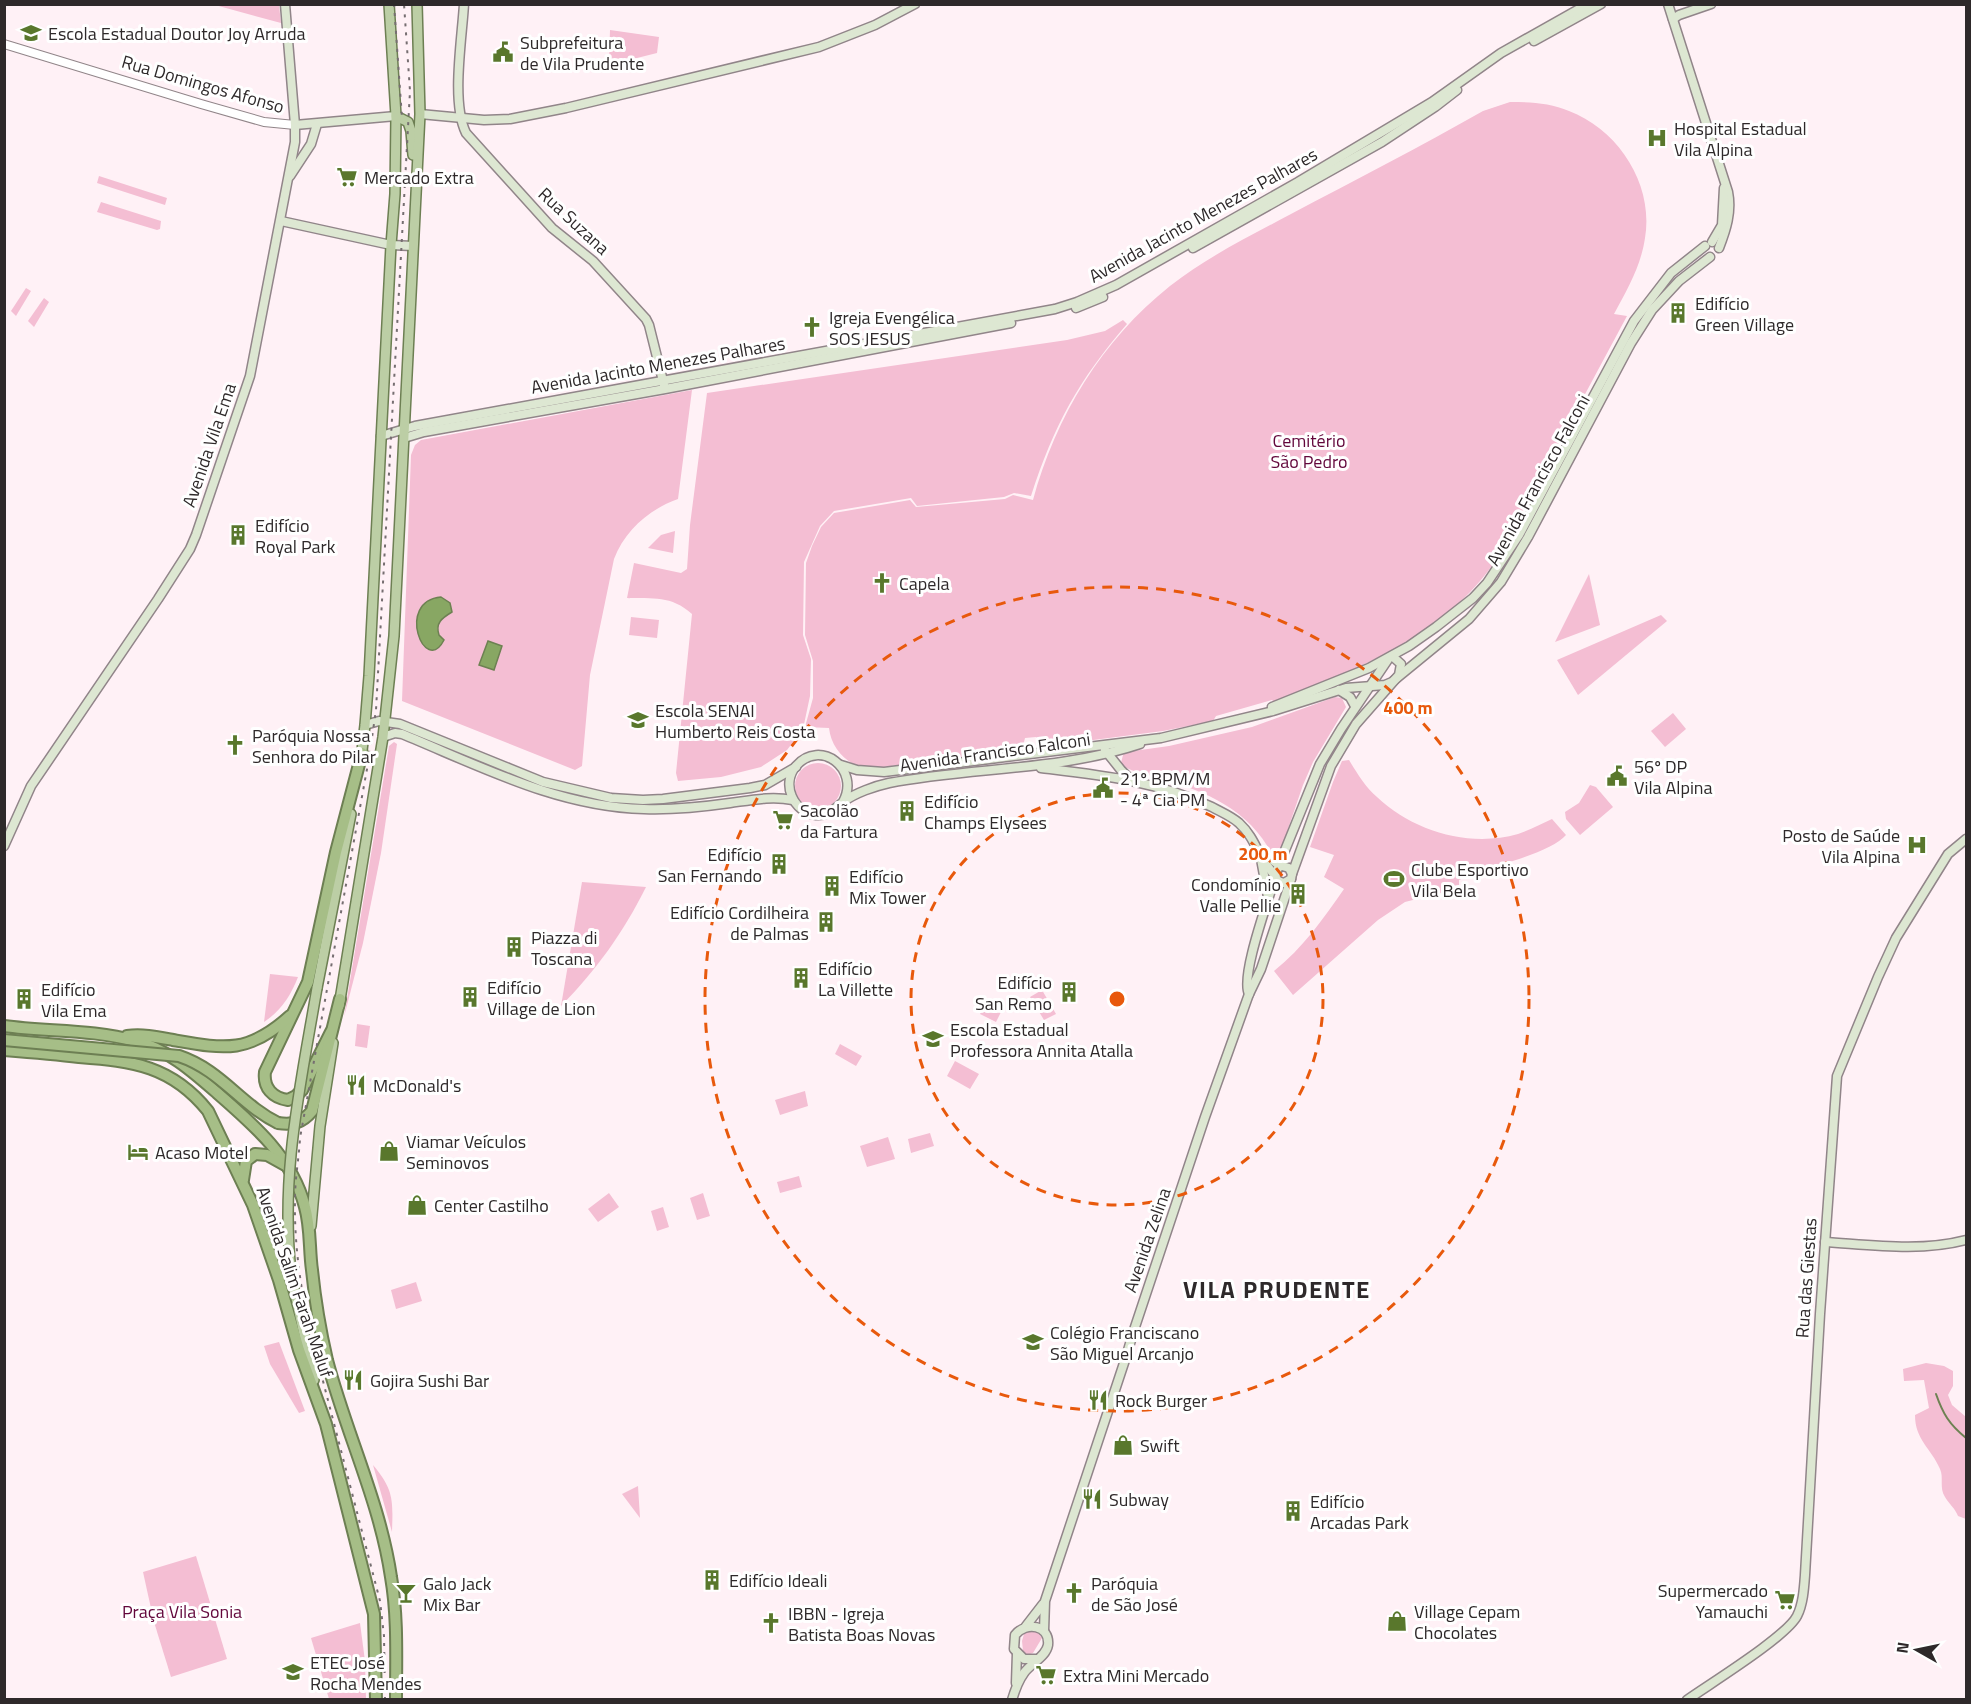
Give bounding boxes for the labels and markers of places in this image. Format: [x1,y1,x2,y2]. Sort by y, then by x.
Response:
place label: Escola Estadual Doutor Joy Arruda [48,20,306,47]
school or university icon: Escola Estadual Doutor Joy Arruda [19,21,43,45]
place label: Subprefeitura de Vila Prudente [520,29,644,77]
public building icon: Subprefeitura de Vila Prudente [491,40,515,64]
place label: Hospital Estadual Vila Alpina [1674,115,1807,163]
hospital icon: Hospital Estadual Vila Alpina [1645,126,1669,150]
place label: Mercado Extra [364,164,474,191]
supermarket icon: Mercado Extra [335,165,359,189]
place label: Edifício Green Village [1695,290,1794,338]
building icon: Edifício Green Village [1666,301,1690,325]
place label: Igreja Evengélica SOS JESUS [829,304,955,352]
church icon: Igreja Evengélica SOS JESUS [800,315,824,339]
place label: Edifício Royal Park [255,512,336,560]
building icon: Edifício Royal Park [226,523,250,547]
place label: Capela [899,570,950,597]
church icon: Capela [870,571,894,595]
place label: Escola SENAI Humberto Reis Costa [655,697,815,745]
school or university icon: Escola SENAI Humberto Reis Costa [626,708,650,732]
place label: Paróquia Nossa Senhora do Pilar [252,722,376,770]
church icon: Paróquia Nossa Senhora do Pilar [223,733,247,757]
place label: 56º DP Vila Alpina [1634,753,1713,801]
public building icon: 56º DP Vila Alpina [1605,764,1629,788]
place label: 21º BPM/M - 4ª Cia PM [1120,765,1210,813]
public building icon: 21º BPM/M - 4ª Cia PM [1091,776,1115,800]
place label: Edifício Champs Elysees [924,788,1047,836]
place label: Sacolão da Fartura [800,797,878,845]
building icon: Edifício Champs Elysees [895,799,919,823]
supermarket icon: Sacolão da Fartura [771,808,795,832]
place label: Posto de Saúde Vila Alpina [1782,822,1900,870]
hospital icon: Posto de Saúde Vila Alpina [1905,833,1929,857]
place label: Edifício San Fernando [658,841,762,889]
building icon: Edifício San Fernando [767,852,791,876]
place label: Clube Esportivo Vila Bela [1411,856,1529,904]
place label: Edifício Mix Tower [849,863,926,911]
sports icon: Clube Esportivo Vila Bela [1382,867,1406,891]
place label: Condomínio Valle Pellie [1191,871,1281,919]
building icon: Edifício Mix Tower [820,874,844,898]
building icon: Condomínio Valle Pellie [1286,882,1310,906]
place label: Edifício Cordilheira de Palmas [670,899,809,947]
building icon: Edifício Cordilheira de Palmas [814,910,838,934]
place label: Piazza di Toscana [531,924,597,972]
building icon: Piazza di Toscana [502,935,526,959]
place label: Edifício La Villette [818,955,893,1003]
building icon: Edifício La Villette [789,966,813,990]
place label: Edifício San Remo [975,969,1052,1017]
place label: Edifício Village de Lion [487,974,595,1022]
place label: Edifício Vila Ema [41,976,107,1024]
building icon: Edifício San Remo [1057,980,1081,1004]
building icon: Edifício Village de Lion [458,985,482,1009]
building icon: Edifício Vila Ema [12,987,36,1011]
centre of rings [1107,989,1127,1009]
place label: Escola Estadual Professora Annita Atalla [950,1016,1133,1064]
school or university icon: Escola Estadual Professora Annita Atalla [921,1027,945,1051]
place label: McDonald's [373,1072,461,1099]
restaurant icon: McDonald's [344,1073,368,1097]
place label: Viamar Veículos Seminovos [406,1128,526,1176]
place label: Acaso Motel [155,1139,248,1166]
shop icon: Viamar Veículos Seminovos [377,1139,401,1163]
hotel icon: Acaso Motel [126,1140,150,1164]
place label: Center Castilho [434,1192,549,1219]
shop icon: Center Castilho [405,1193,429,1217]
place label: Colégio Franciscano São Miguel Arcanjo [1050,1319,1199,1367]
school or university icon: Colégio Franciscano São Miguel Arcanjo [1021,1330,1045,1354]
place label: Gojira Sushi Bar [370,1367,489,1394]
restaurant icon: Gojira Sushi Bar [341,1368,365,1392]
place label: Rock Burger [1115,1387,1207,1414]
restaurant icon: Rock Burger [1086,1388,1110,1412]
place label: Swift [1140,1432,1180,1459]
shop icon: Swift [1111,1433,1135,1457]
place label: Subway [1109,1486,1169,1513]
restaurant icon: Subway [1080,1487,1104,1511]
place label: Edifício Arcadas Park [1310,1488,1409,1536]
building icon: Edifício Arcadas Park [1281,1499,1305,1523]
place label: Edifício Ideali [729,1567,827,1594]
building icon: Edifício Ideali [700,1568,724,1592]
place label: Galo Jack Mix Bar [423,1570,492,1618]
place label: Paróquia de São José [1091,1570,1178,1618]
place label: Supermercado Yamauchi [1658,1577,1768,1625]
bar icon: Galo Jack Mix Bar [394,1581,418,1605]
church icon: Paróquia de São José [1062,1581,1086,1605]
supermarket icon: Supermercado Yamauchi [1773,1588,1797,1612]
place label: Village Cepam Chocolates [1414,1598,1520,1646]
place label: IBBN - Igreja Batista Boas Novas [788,1600,935,1648]
shop icon: Village Cepam Chocolates [1385,1609,1409,1633]
church icon: IBBN - Igreja Batista Boas Novas [759,1611,783,1635]
place label: ETEC José Rocha Mendes [310,1649,422,1697]
school or university icon: ETEC José Rocha Mendes [281,1660,305,1684]
place label: Extra Mini Mercado [1063,1662,1209,1689]
supermarket icon: Extra Mini Mercado [1034,1663,1058,1687]

